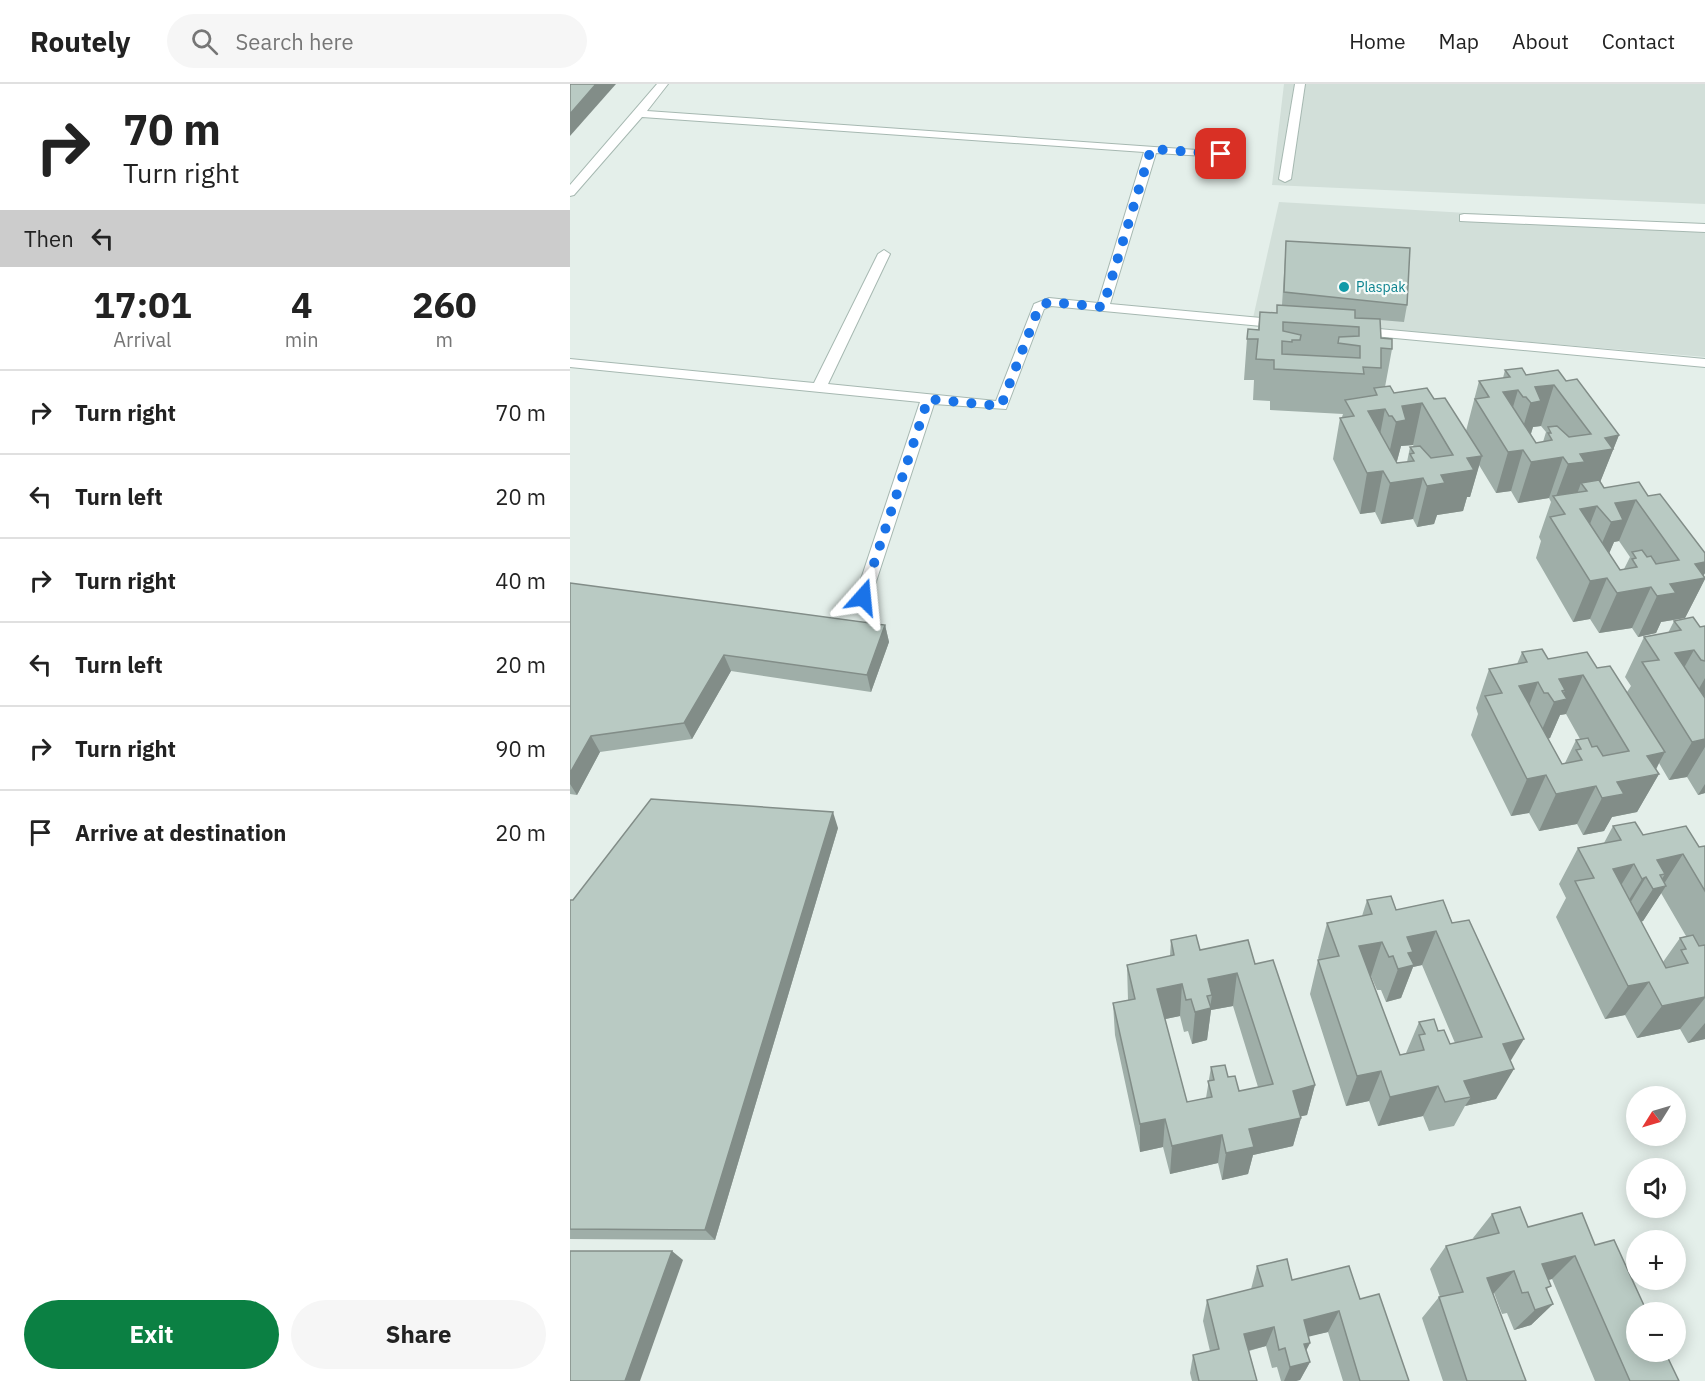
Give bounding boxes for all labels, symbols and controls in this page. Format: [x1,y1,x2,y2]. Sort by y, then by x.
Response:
search box [167,14,587,68]
text: Routely [30,23,131,60]
icon: search [188,25,221,58]
text: Search here [236,27,354,56]
text: Home [1349,27,1406,55]
text: Map [1439,27,1479,55]
text: About [1512,27,1569,55]
text: Contact [1602,27,1675,55]
text: 70 m [123,102,221,157]
icon: right [24,108,102,186]
pin [1195,128,1246,179]
icon: arrive [1204,137,1237,170]
text: Turn right [123,155,240,190]
icon: left [86,222,119,255]
text: Then [24,224,74,253]
place label: Plaspak [1356,278,1406,296]
marker: Plaspak [1337,280,1351,294]
text: 17:01 [93,281,192,328]
text: 4 [291,281,313,328]
text: 260 [412,281,477,328]
text: Arrival [113,326,172,353]
text: min [285,326,319,353]
text: m [436,326,453,353]
icon: right [24,396,57,429]
text: Turn right [75,398,176,427]
text: 70 m [495,398,546,427]
icon: left [24,480,57,513]
text: Turn left [75,482,163,511]
text: 20 m [495,482,546,511]
icon: right [24,564,57,597]
position arrow [831,565,895,629]
text: Turn right [75,566,176,595]
text: 40 m [495,566,546,595]
icon: left [24,648,57,681]
text: Turn left [75,650,163,679]
text: 20 m [495,650,546,679]
icon: right [24,732,57,765]
text: Turn right [75,734,176,763]
text: 90 m [495,734,546,763]
icon: arrive [24,816,57,849]
text: Arrive at destination [75,818,286,847]
text: 20 m [495,818,546,847]
north arrow [1626,1086,1686,1146]
map controls [1626,1086,1686,1362]
button: sound [1626,1158,1686,1218]
button: + [1626,1230,1686,1290]
button: Exit [24,1300,279,1369]
button: Share [291,1300,546,1369]
button: − [1626,1302,1686,1362]

